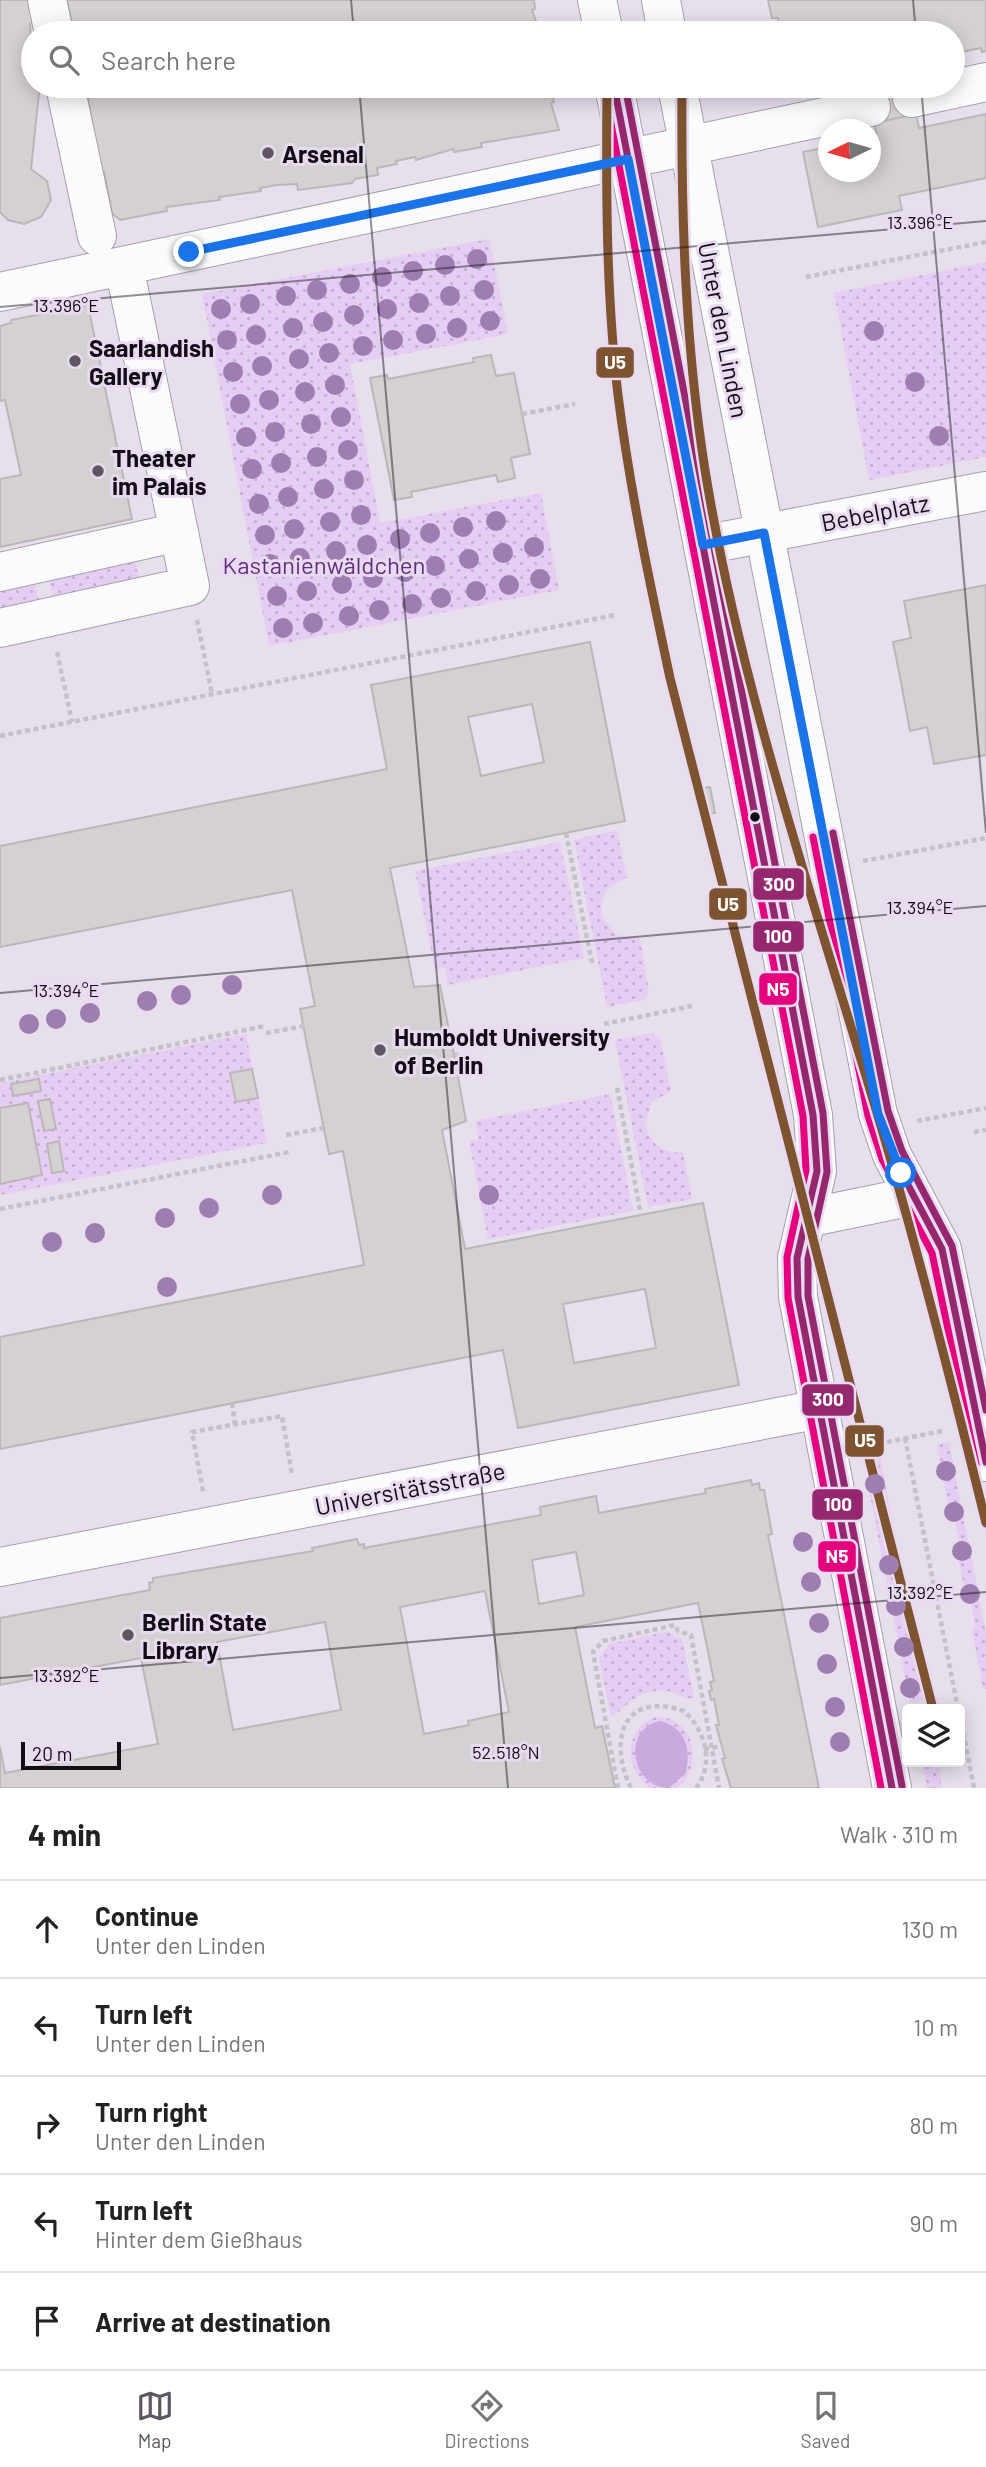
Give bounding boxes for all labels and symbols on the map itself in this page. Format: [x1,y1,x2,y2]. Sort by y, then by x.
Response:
north arrow [818,119,881,182]
place label: Arsenal [282,139,364,168]
marker: Arsenal [260,145,276,161]
text: 13.396°E [887,211,953,233]
route end [173,236,204,267]
street label: Unter den Linden [693,240,755,420]
text: 13.396°E [33,294,99,316]
place label: Saarlandish Gallery [89,333,214,390]
line badge: U5 [595,346,635,379]
text: U5 [604,350,626,373]
marker: Saarlandish Gallery [67,353,83,369]
place label: Theater im Palais [112,443,207,500]
marker: Theater im Palais [90,463,106,479]
street label: Bebelplatz [819,487,931,537]
park label: Kastanienwäldchen [223,550,425,579]
unlabelled marker [748,810,762,824]
line badge: 300 [752,867,805,901]
text: 300 [763,872,795,895]
line badge: U5 [708,887,748,921]
text: U5 [717,892,739,915]
text: 13.394°E [887,896,953,918]
line badge: 100 [752,920,805,953]
text: 100 [764,924,792,947]
line badge: N5 [758,972,798,1006]
text: N5 [767,977,789,1000]
text: 13.394°E [33,979,99,1001]
place label: Humboldt University of Berlin [394,1022,610,1079]
marker: Humboldt University of Berlin [372,1042,388,1058]
route start [885,1157,916,1188]
line badge: 300 [801,1383,855,1417]
text: 300 [812,1387,844,1410]
line badge: U5 [844,1424,885,1458]
text: U5 [854,1428,876,1451]
street label: Universitätsstraße [313,1455,507,1521]
line badge: 100 [811,1488,864,1521]
text: 100 [824,1492,852,1515]
line badge: N5 [817,1540,857,1573]
text: N5 [826,1544,848,1567]
text: 13.392°E [887,1581,953,1603]
place label: Berlin State Library [142,1607,267,1664]
marker: Berlin State Library [120,1627,136,1643]
text: 13.392°E [33,1664,99,1686]
scale bar [21,1739,121,1771]
text: 52.518°N [472,1741,540,1763]

